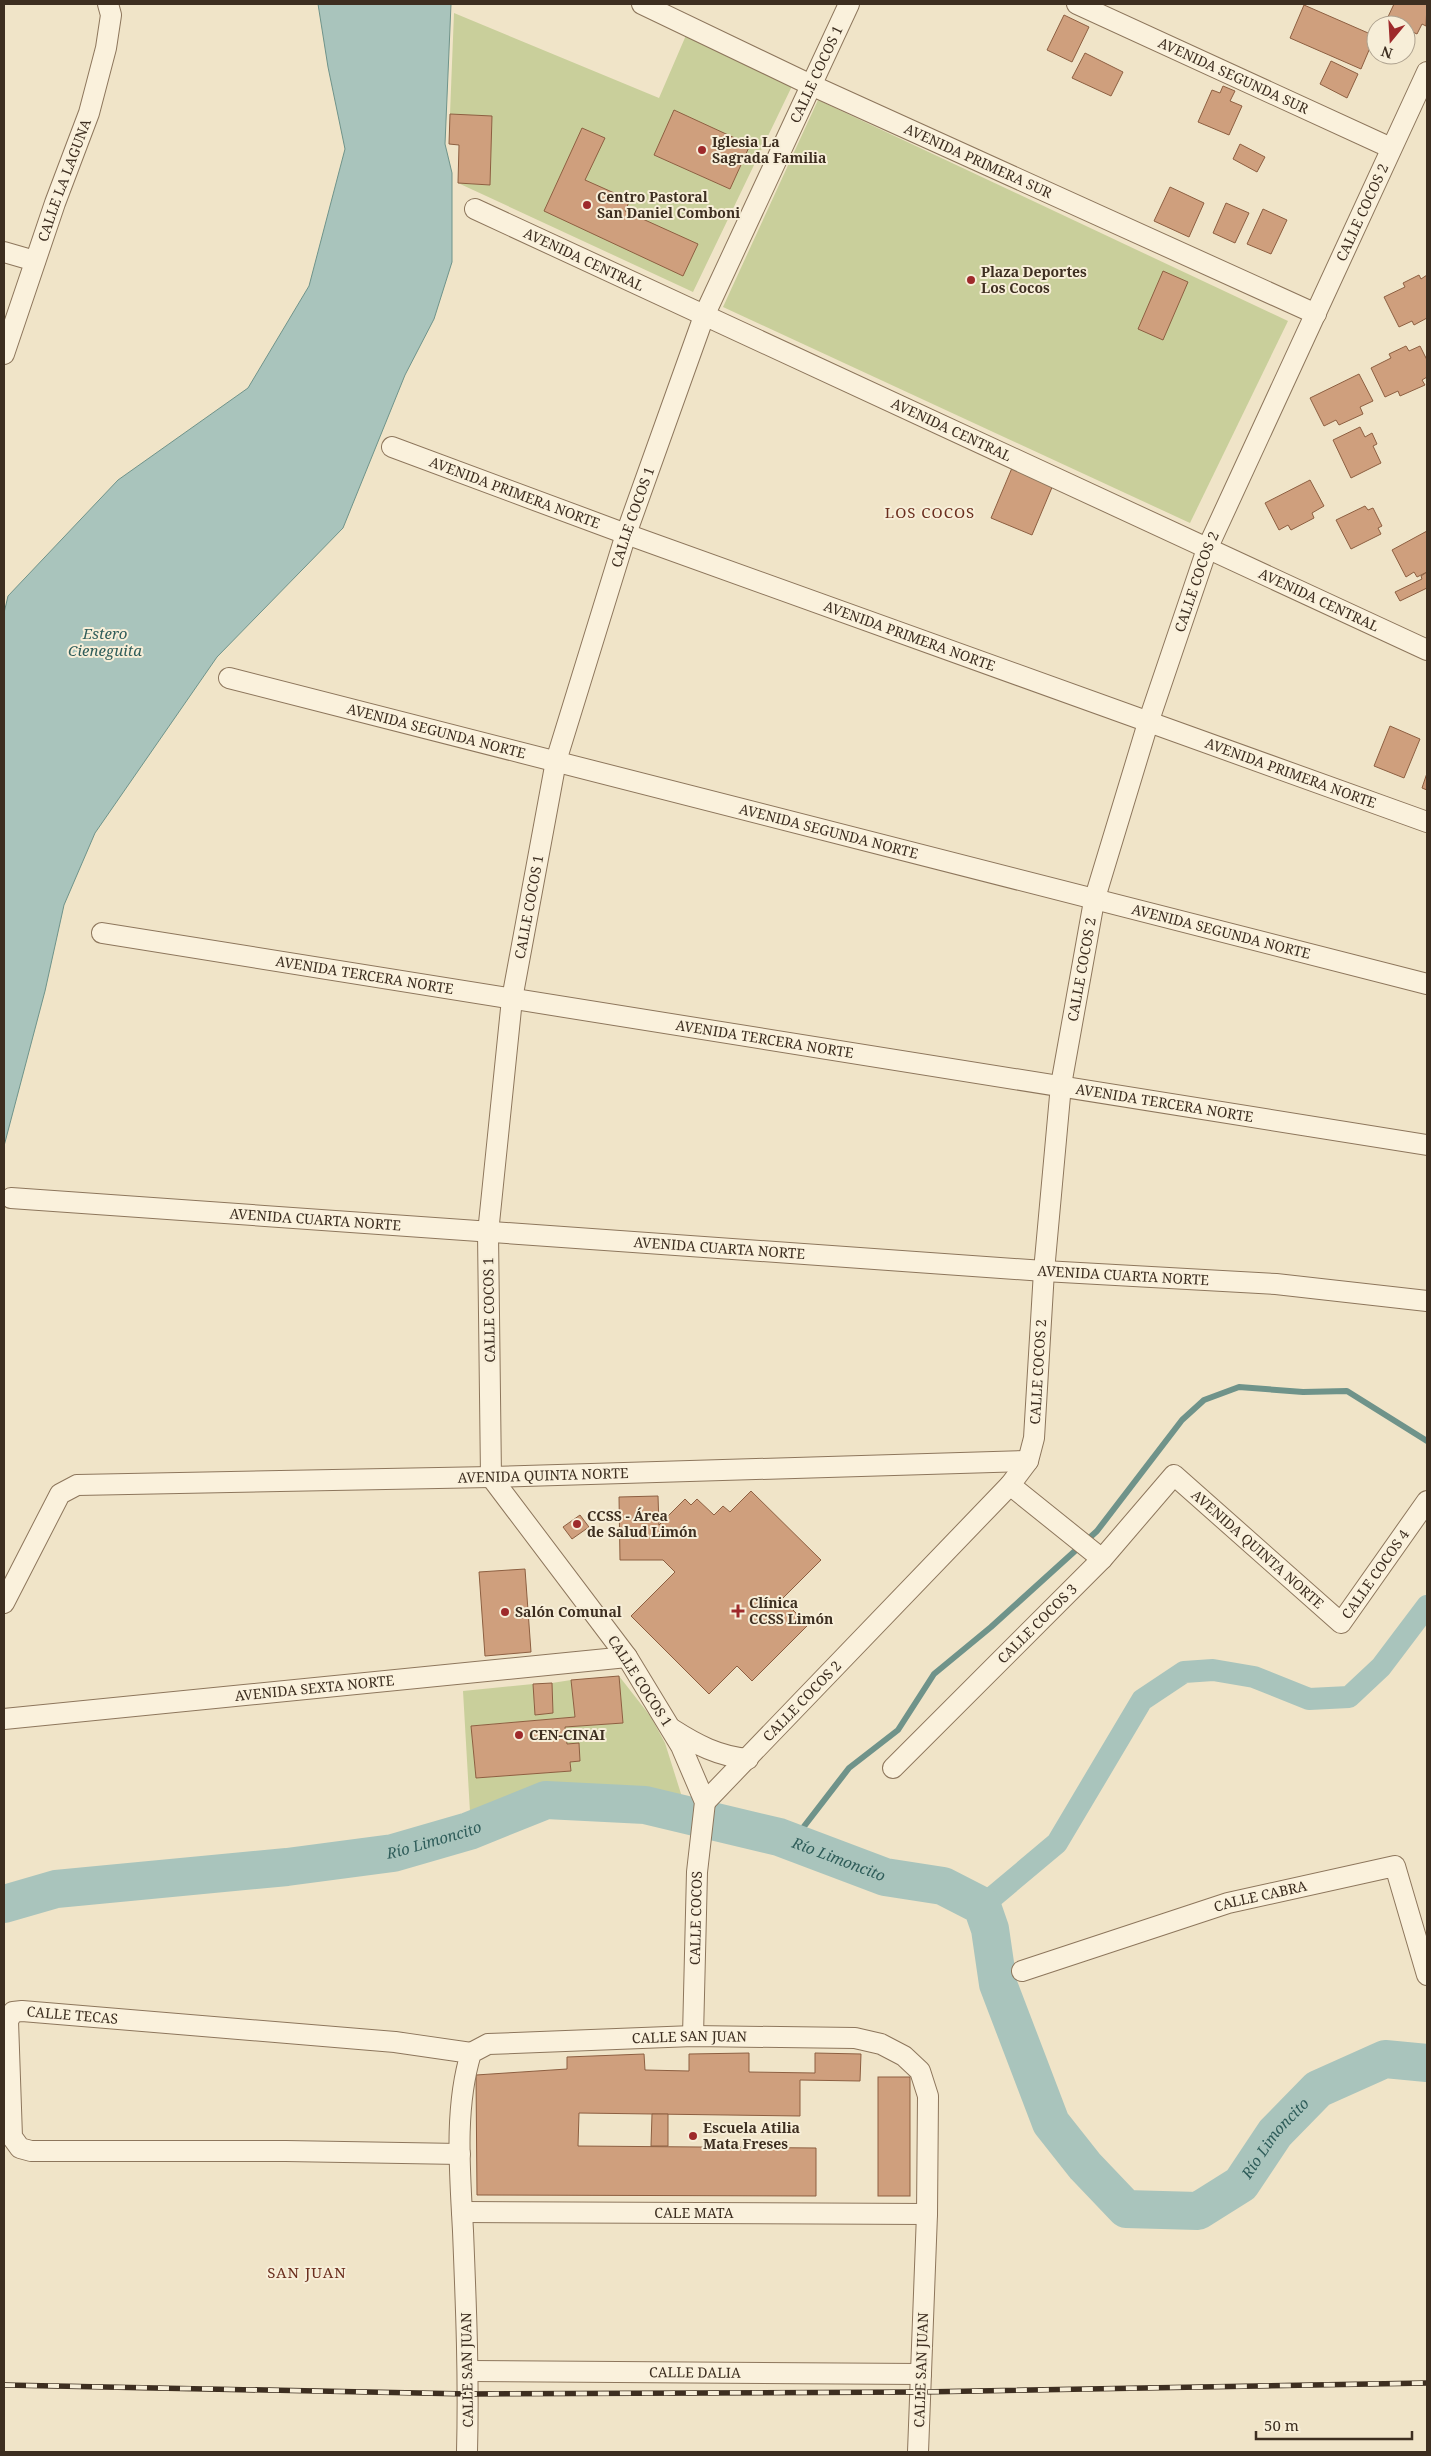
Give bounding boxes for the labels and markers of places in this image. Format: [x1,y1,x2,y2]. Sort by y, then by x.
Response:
place label: Iglesia La Sagrada Familia [712,132,826,167]
marker: Iglesia La Sagrada Familia [696,144,708,156]
place label: Centro Pastoral San Daniel Comboni [597,187,740,222]
marker: Centro Pastoral San Daniel Comboni [581,199,593,211]
place label: Plaza Deportes Los Cocos [981,262,1087,297]
marker: Plaza Deportes Los Cocos [965,274,977,286]
place label: CCSS - Área de Salud Limón [587,1506,697,1541]
marker: CCSS - Área de Salud Limón [571,1518,583,1530]
place label: Clínica CCSS Limón [749,1593,833,1628]
place label: Salón Comunal [515,1602,622,1621]
marker: Clínica CCSS Limón [731,1604,745,1618]
marker: Salón Comunal [499,1606,511,1618]
place label: CEN-CINAI [529,1725,605,1744]
marker: CEN-CINAI [513,1729,525,1741]
place label: Escuela Atilia Mata Freses [703,2118,800,2153]
marker: Escuela Atilia Mata Freses [687,2130,699,2142]

